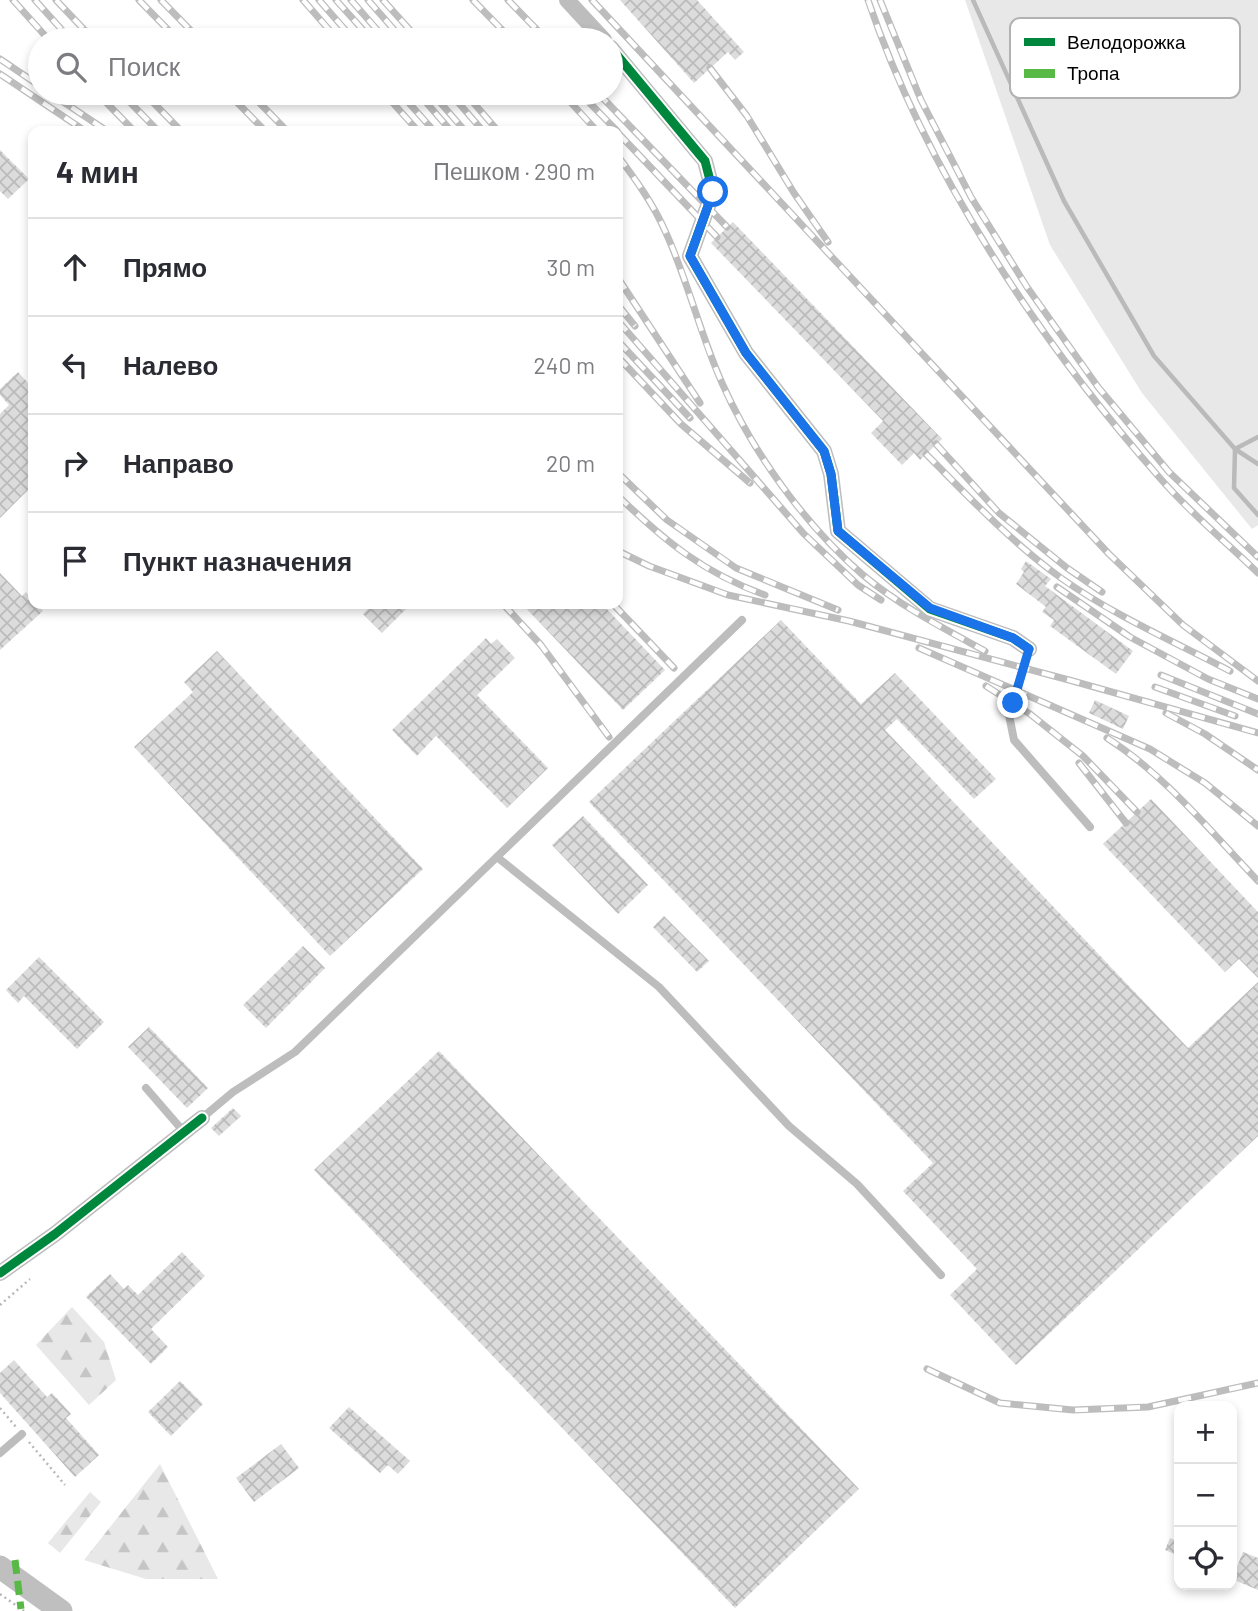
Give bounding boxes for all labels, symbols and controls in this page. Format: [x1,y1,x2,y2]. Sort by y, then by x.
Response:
legend [1010,18,1240,98]
search box [28,28,623,105]
text: Велодорожка [1067,30,1186,53]
icon: search [52,48,90,86]
text: Поиск [108,50,180,81]
text: Тропа [1067,61,1120,84]
text: 4 мин [56,153,139,189]
text: Пешком · 290 m [433,157,595,185]
route start [697,176,728,207]
icon: ahead [56,248,94,286]
text: Прямо [123,251,207,282]
text: 30 m [547,253,595,281]
icon: left [56,346,94,384]
text: Налево [123,349,218,380]
text: 240 m [533,351,595,379]
icon: right [56,444,94,482]
text: Направо [123,447,234,478]
text: 20 m [546,449,595,477]
icon: arrive [56,542,94,580]
text: Пункт назначения [123,545,352,576]
route end [997,687,1028,718]
map controls [1174,1401,1237,1590]
button: + [1174,1401,1237,1464]
button: − [1174,1464,1237,1527]
button: locate [1174,1527,1237,1590]

